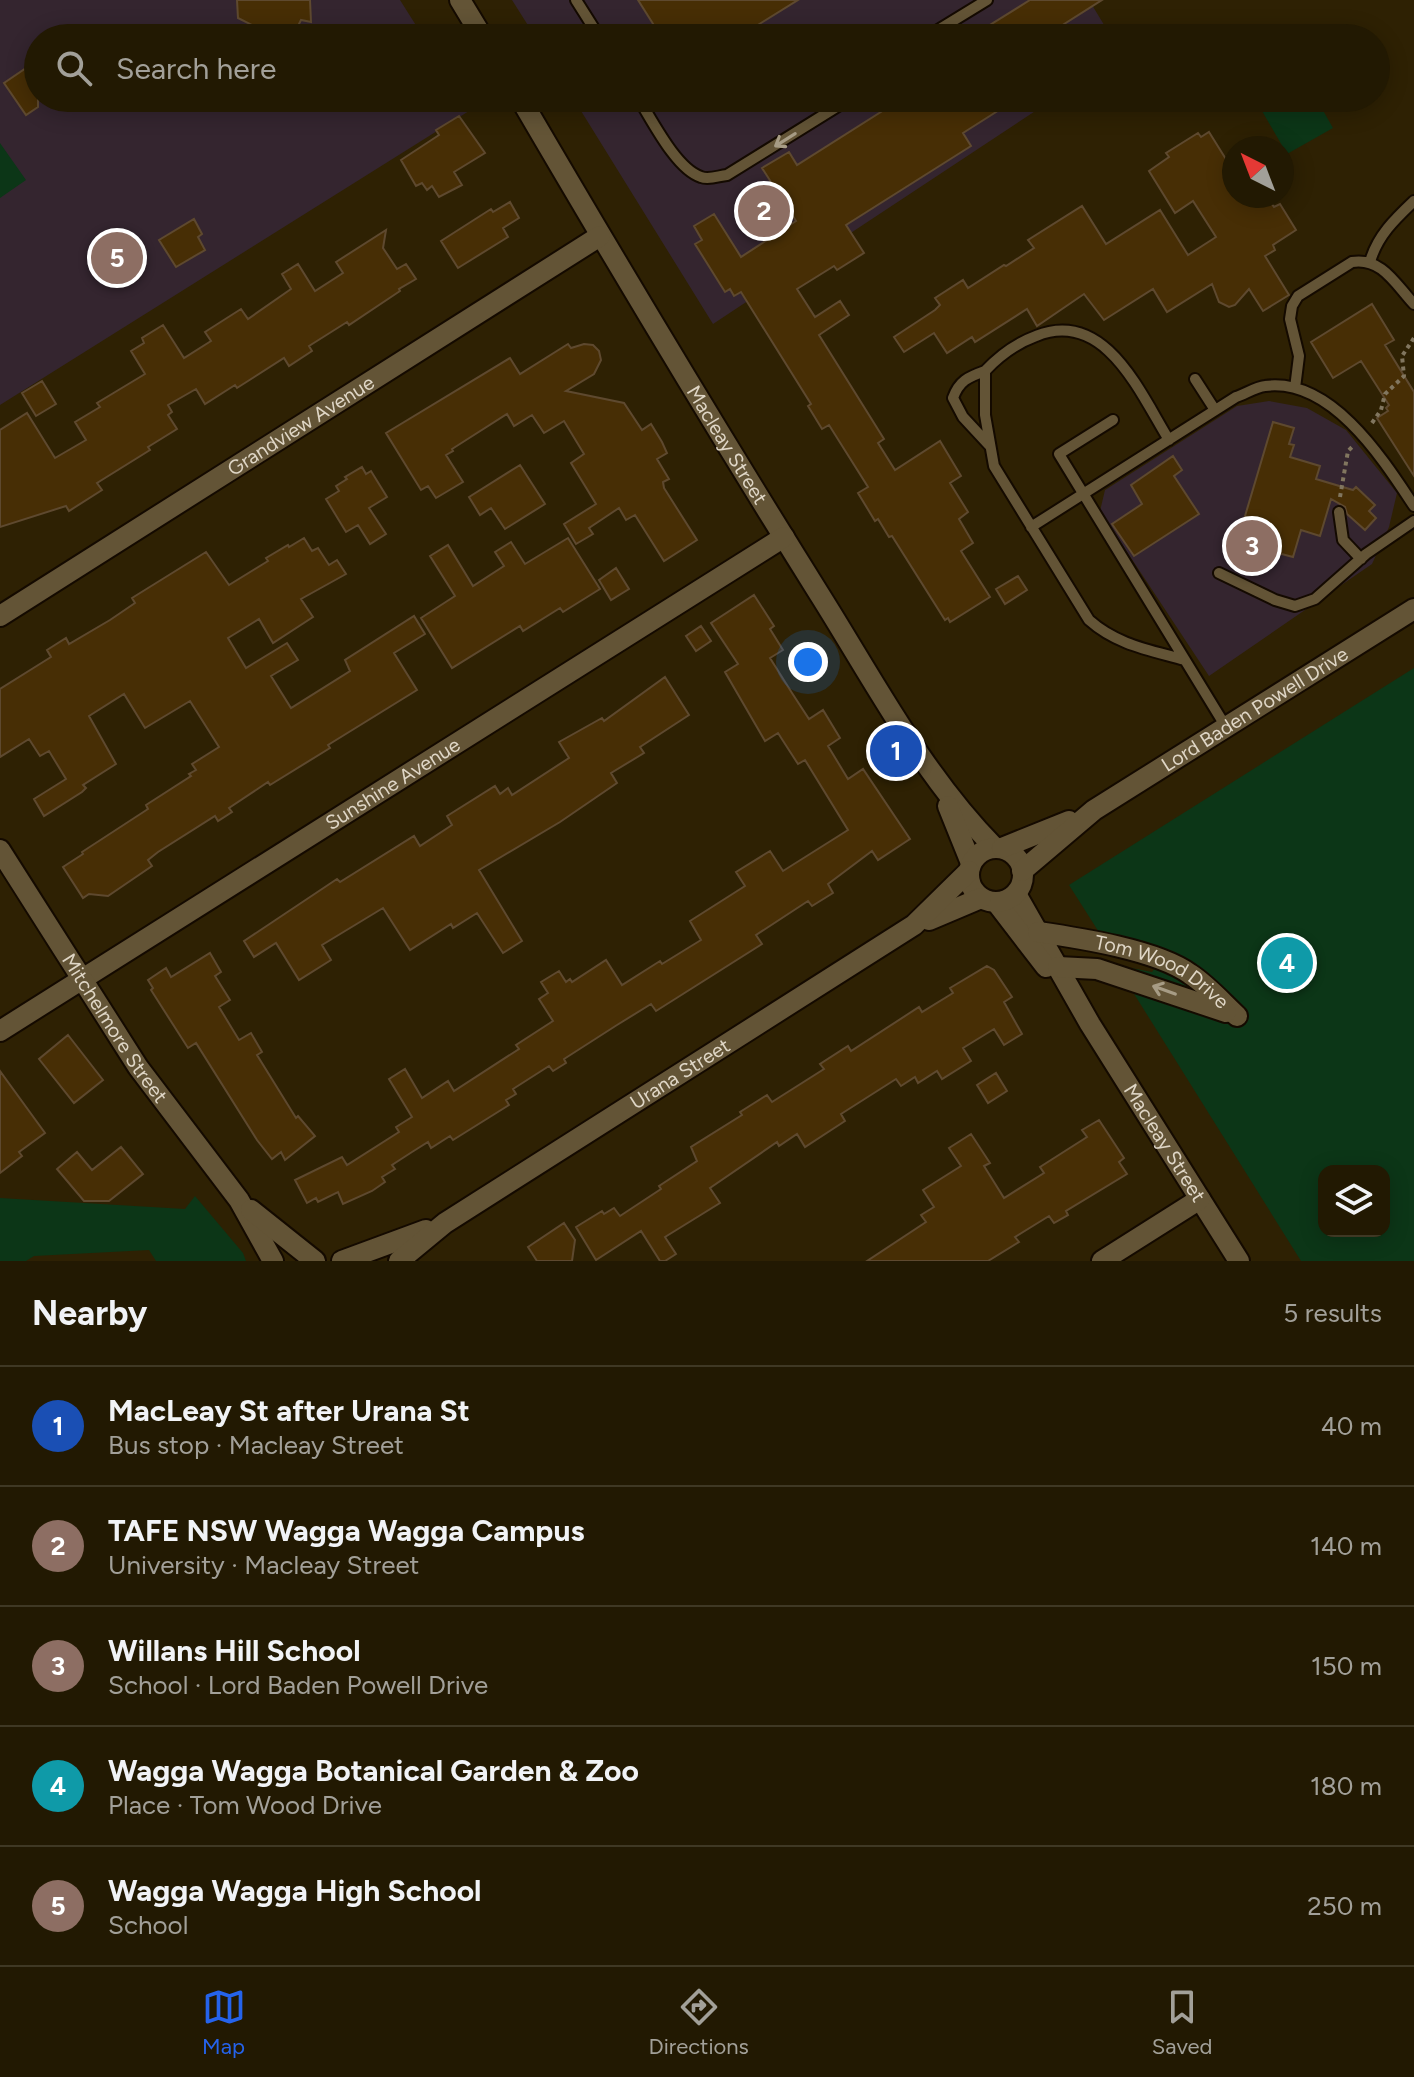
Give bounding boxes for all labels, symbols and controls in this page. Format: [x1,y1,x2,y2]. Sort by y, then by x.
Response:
search box [24,24,1390,112]
icon: search [52,46,96,90]
text: Search here [116,50,276,87]
one-way arrow [774,132,797,148]
north arrow [1222,136,1294,208]
pin: 2 [738,181,790,241]
pin: 5 [91,228,143,288]
street label: Grandview Avenue [223,370,379,481]
street label: Macleay Street [682,381,773,509]
pin: 3 [1226,516,1278,576]
your location [788,642,828,682]
street label: Lord Baden Powell Drive [1157,642,1352,777]
pin: 1 [870,721,922,781]
street label: Sunshine Avenue [321,732,464,835]
street label: Tom Wood Drive [1093,930,1234,1014]
pin: 4 [1261,933,1313,993]
street label: Mitchelmore Street [57,949,173,1107]
one-way arrow [1151,982,1176,997]
street label: Urana Street [626,1033,734,1114]
street label: Macleay Street [1119,1079,1211,1206]
map controls [1318,1165,1390,1237]
button: layers [1318,1165,1390,1237]
text: Nearby [32,1293,147,1334]
text: 5 results [1283,1297,1382,1329]
text: MacLeay St after Urana St [108,1392,470,1429]
text: 1 [53,1410,63,1442]
text: 40 m [1321,1410,1382,1442]
text: Bus stop · Macleay Street [108,1429,404,1461]
text: TAFE NSW Wagga Wagga Campus [108,1512,584,1549]
text: 2 [50,1530,66,1562]
text: 140 m [1310,1530,1382,1562]
text: University · Macleay Street [108,1549,419,1581]
text: Willans Hill School [108,1632,361,1669]
text: 3 [51,1650,65,1682]
text: 150 m [1311,1650,1382,1682]
text: School · Lord Baden Powell Drive [108,1669,488,1701]
text: Wagga Wagga Botanical Garden & Zoo [108,1752,639,1789]
text: 4 [50,1770,66,1802]
text: 180 m [1310,1770,1382,1802]
text: Place · Tom Wood Drive [108,1789,382,1821]
text: Wagga Wagga High School [108,1872,481,1909]
text: 5 [50,1890,66,1922]
text: 250 m [1307,1890,1382,1922]
text: School [108,1909,188,1941]
tab: Map [202,1985,246,2060]
tab: Directions [649,1985,749,2060]
tab: Saved [1152,1985,1212,2060]

